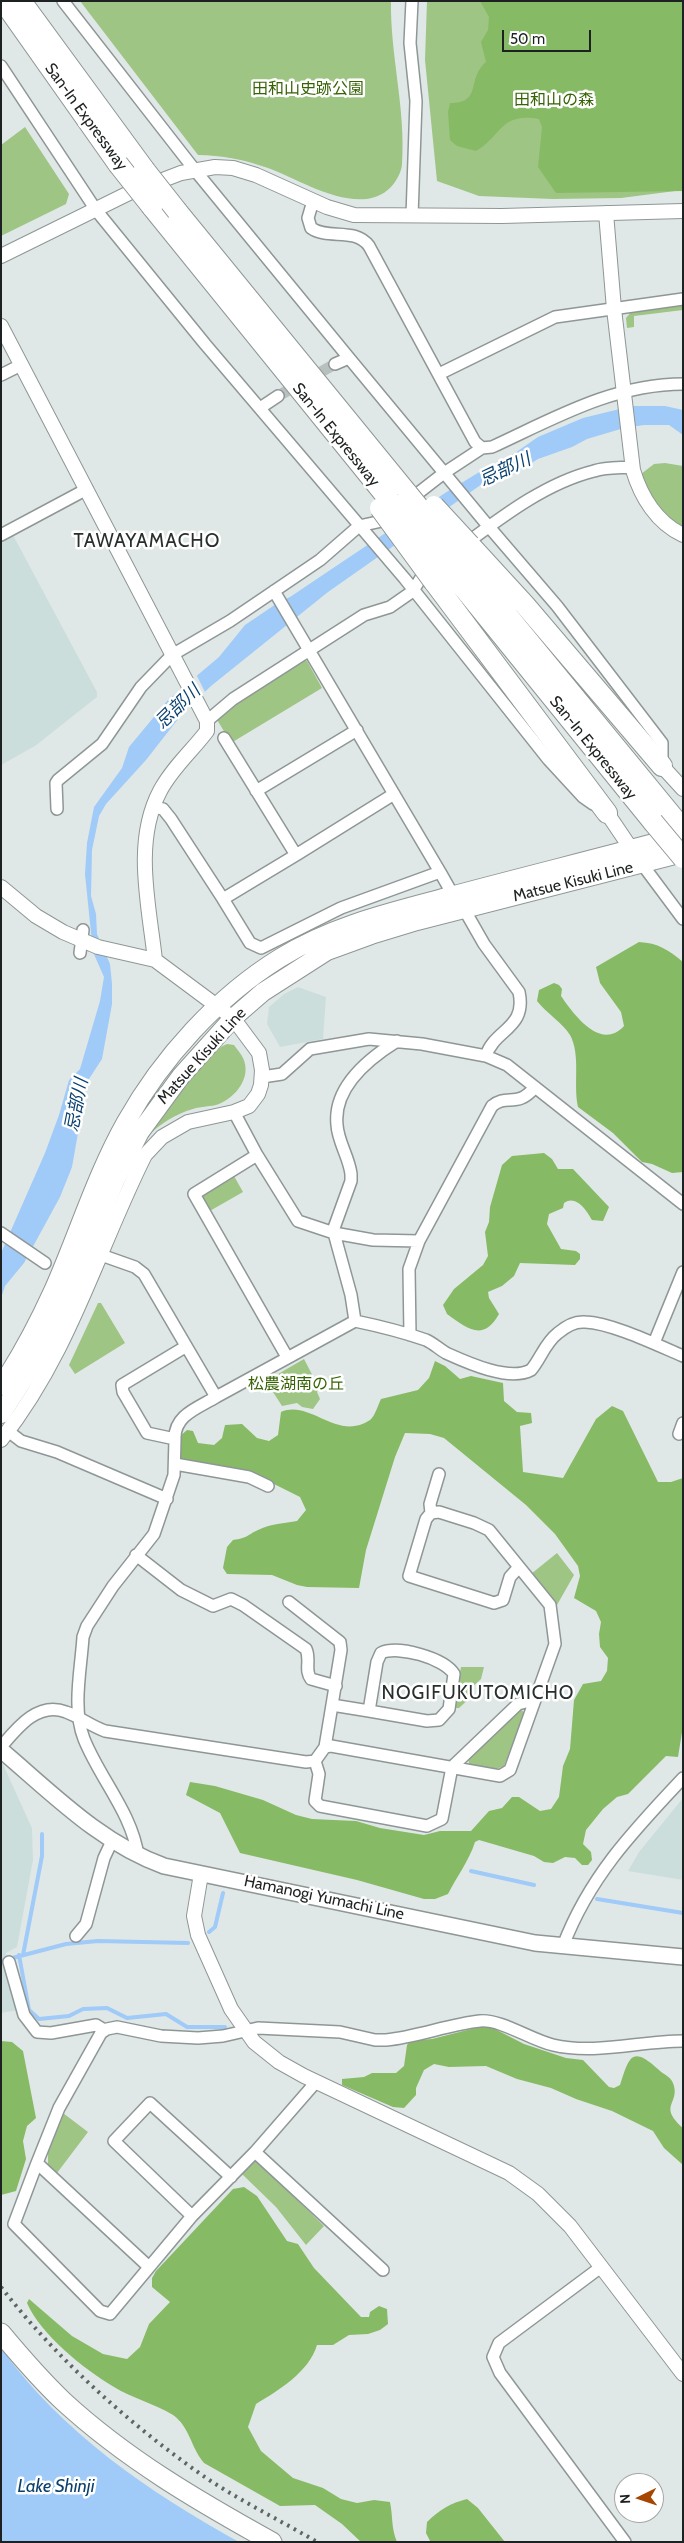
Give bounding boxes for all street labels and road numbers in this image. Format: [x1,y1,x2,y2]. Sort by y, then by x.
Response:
street label: San-In Expressway [41,60,131,174]
street label: San-In Expressway [288,379,384,491]
street label: San-In Expressway [545,692,641,804]
street label: Matsue Kisuki Line [511,858,635,906]
street label: Matsue Kisuki Line [154,1004,250,1108]
street label: Hamanogi Yumachi Line [242,1872,406,1924]

